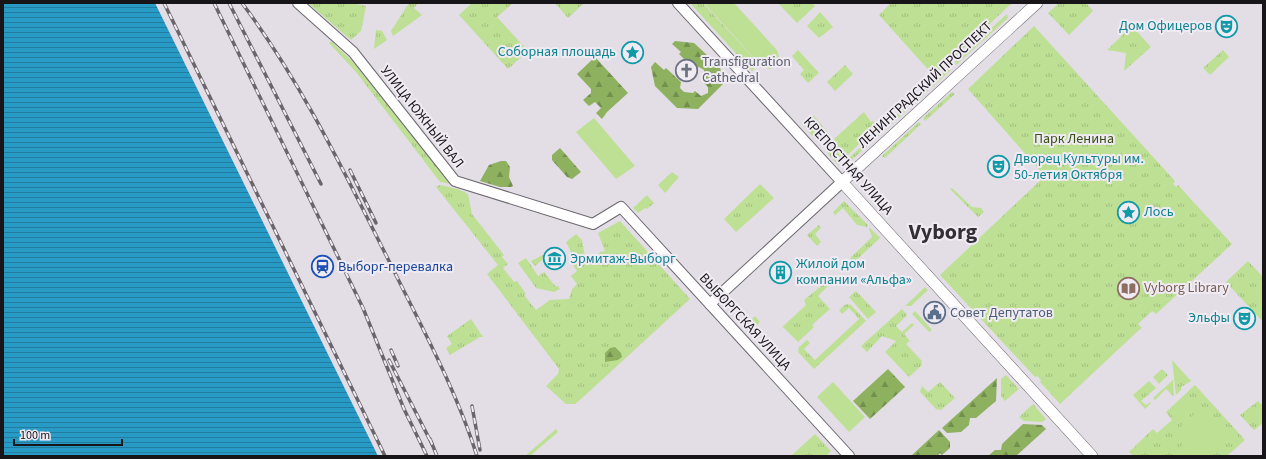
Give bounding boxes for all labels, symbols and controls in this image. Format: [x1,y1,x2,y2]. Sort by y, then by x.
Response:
theatre icon: Дом Офицеров [1214,13,1240,39]
place label: Дом Офицеров [1119,16,1212,36]
street label: ЛЕНИНГРАДСКИЙ ПРОСПЕКТ [853,17,997,153]
place icon: Соборная площадь [619,39,645,65]
place label: Соборная площадь [498,42,616,62]
place label: Transfiguration Cathedral [702,52,791,88]
church icon: Transfiguration Cathedral [673,57,699,83]
street label: УЛИЦА ЮЖНЫЙ ВАЛ [376,62,468,172]
street label: КРЕПОСТНАЯ УЛИЦА [799,113,898,220]
park label: Парк Ленина [1034,129,1114,149]
place label: Дворец Культуры им. 50-летия Октября [1014,149,1144,185]
theatre icon: Дворец Культуры им. 50-летия Октября [986,154,1012,180]
place icon: Лось [1115,199,1141,225]
place label: Лось [1144,202,1174,222]
district label: Vyborg [908,216,978,248]
museum icon: Эрмитаж-Выборг [541,246,567,272]
place label: Эрмитаж-Выборг [570,249,676,269]
station icon: Выборг-перевалка [309,254,335,280]
place label: Жилой дом компании «Альфа» [796,254,912,290]
place label: Выборг-перевалка [338,257,453,277]
building icon: Жилой дом компании «Альфа» [767,259,793,285]
street label: ВЫБОРГСКАЯ УЛИЦА [694,269,796,375]
library icon: Vyborg Library [1116,275,1142,301]
place label: Vyborg Library [1144,278,1229,298]
public building icon: Совет Депутатов [922,300,948,326]
place label: Совет Депутатов [950,303,1053,323]
theatre icon: Эльфы [1232,305,1258,331]
place label: Эльфы [1188,308,1230,328]
scale bar [14,421,122,447]
text: 100 m [20,427,50,444]

